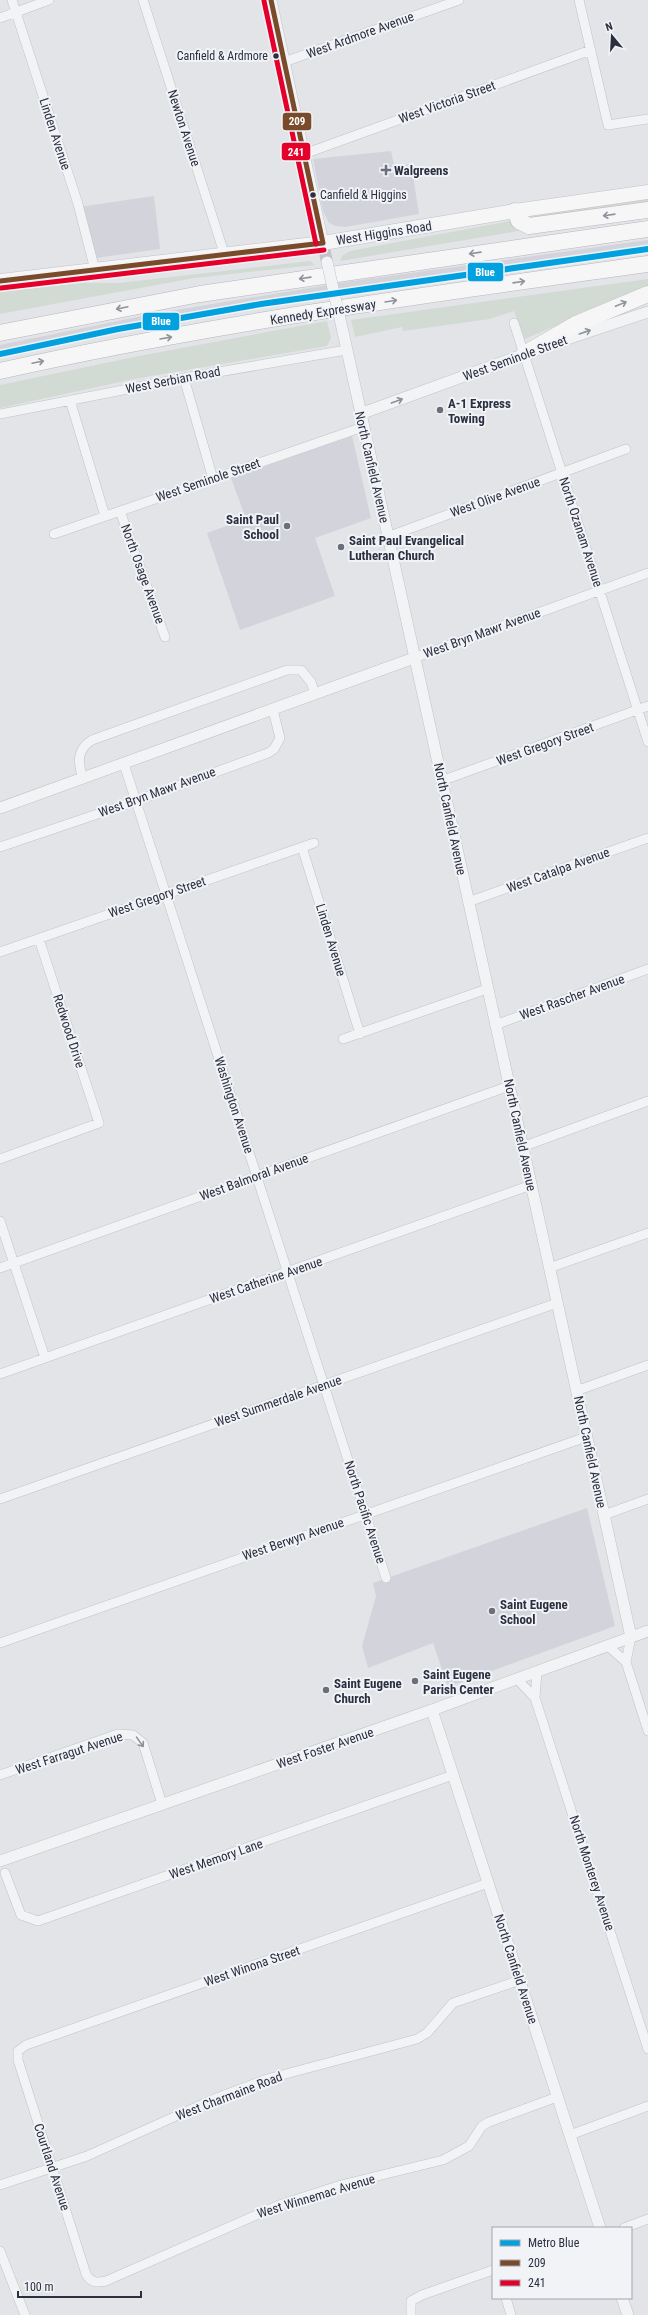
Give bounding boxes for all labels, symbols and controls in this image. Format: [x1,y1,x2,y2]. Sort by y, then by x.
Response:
street label: West Ardmore Avenue [304,9,416,61]
north arrow [592,16,632,56]
text: N [604,20,615,34]
place label: Canfield & Ardmore [177,49,268,63]
marker: Canfield & Ardmore [271,51,281,61]
street label: West Victoria Street [397,78,497,126]
street label: Newton Avenue [165,88,203,168]
street label: Linden Avenue [36,96,74,172]
line badge: 209 [282,112,312,131]
text: 209 [289,115,305,128]
line badge: 241 [281,142,311,161]
text: 241 [288,146,304,159]
place label: Walgreens [394,163,449,178]
marker: Walgreens [381,165,391,175]
place label: Canfield & Higgins [320,188,407,202]
marker: Canfield & Higgins [308,190,318,200]
one-way arrow [603,211,616,219]
street label: West Higgins Road [335,218,433,248]
one-way arrow [469,249,482,257]
line badge: Blue [467,262,504,282]
text: Blue [475,266,495,279]
one-way arrow [299,274,312,282]
one-way arrow [512,278,525,286]
street label: Kennedy Expressway [269,296,378,328]
one-way arrow [384,297,397,305]
one-way arrow [614,300,626,307]
one-way arrow [115,304,128,312]
line badge: Blue [142,312,180,331]
text: Blue [151,315,171,328]
one-way arrow [578,328,590,336]
street label: West Seminole Street [461,332,569,384]
one-way arrow [159,333,172,341]
one-way arrow [31,358,44,366]
street label: West Serbian Road [124,363,222,397]
one-way arrow [390,396,402,404]
place label: A-1 Express Towing [448,396,511,426]
marker: A-1 Express Towing [435,405,445,415]
street label: North Canfield Avenue [352,410,392,524]
street label: West Seminole Street [154,455,262,505]
street label: West Olive Avenue [448,474,542,520]
street label: North Ozanam Avenue [556,475,606,589]
place label: Saint Paul School [226,512,279,542]
marker: Saint Paul School [282,521,292,531]
street label: North Osage Avenue [118,522,168,626]
place label: Saint Paul Evangelical Lutheran Church [349,533,464,563]
marker: Saint Paul Evangelical Lutheran Church [336,542,346,552]
street label: West Bryn Mawr Avenue [422,605,542,661]
street label: West Gregory Street [494,719,596,768]
street label: North Canfield Avenue [431,762,469,876]
street label: West Bryn Mawr Avenue [97,764,217,820]
street label: West Catalpa Avenue [505,844,611,896]
street label: West Gregory Street [106,873,208,921]
street label: Linden Avenue [313,902,349,978]
street label: West Rascher Avenue [518,971,626,1023]
street label: Redwood Drive [50,992,88,1070]
street label: Washington Avenue [211,1055,257,1155]
street label: North Canfield Avenue [501,1078,539,1192]
street label: West Balmoral Avenue [198,1150,310,1204]
street label: West Catherine Avenue [208,1254,324,1306]
street label: West Summerdale Avenue [213,1372,343,1430]
street label: North Canfield Avenue [571,1395,609,1509]
street label: North Pacific Avenue [341,1459,389,1565]
street label: West Berwyn Avenue [240,1515,346,1563]
place label: Saint Eugene School [500,1597,568,1627]
marker: Saint Eugene School [487,1606,497,1616]
place label: Saint Eugene Parish Center [423,1667,495,1697]
place label: Saint Eugene Church [334,1676,402,1706]
marker: Saint Eugene Parish Center [410,1676,420,1686]
marker: Saint Eugene Church [321,1685,331,1695]
street label: West Foster Avenue [275,1724,375,1772]
street label: West Farragut Avenue [14,1729,124,1777]
one-way arrow [136,1737,144,1748]
street label: North Monterey Avenue [566,1814,618,1932]
street label: West Memory Lane [167,1836,265,1882]
street label: North Canfield Avenue [491,1912,541,2026]
street label: West Winona Street [202,1943,302,1989]
street label: West Charmaine Road [174,2069,284,2123]
street label: Courtland Avenue [31,2122,73,2212]
street label: West Winnemac Avenue [255,2171,377,2221]
legend [492,2227,632,2299]
text: Metro Blue [528,2236,580,2250]
text: 209 [528,2256,546,2270]
scale bar [18,2273,141,2299]
text: 241 [528,2276,546,2290]
text: 100 m [24,2280,54,2294]

